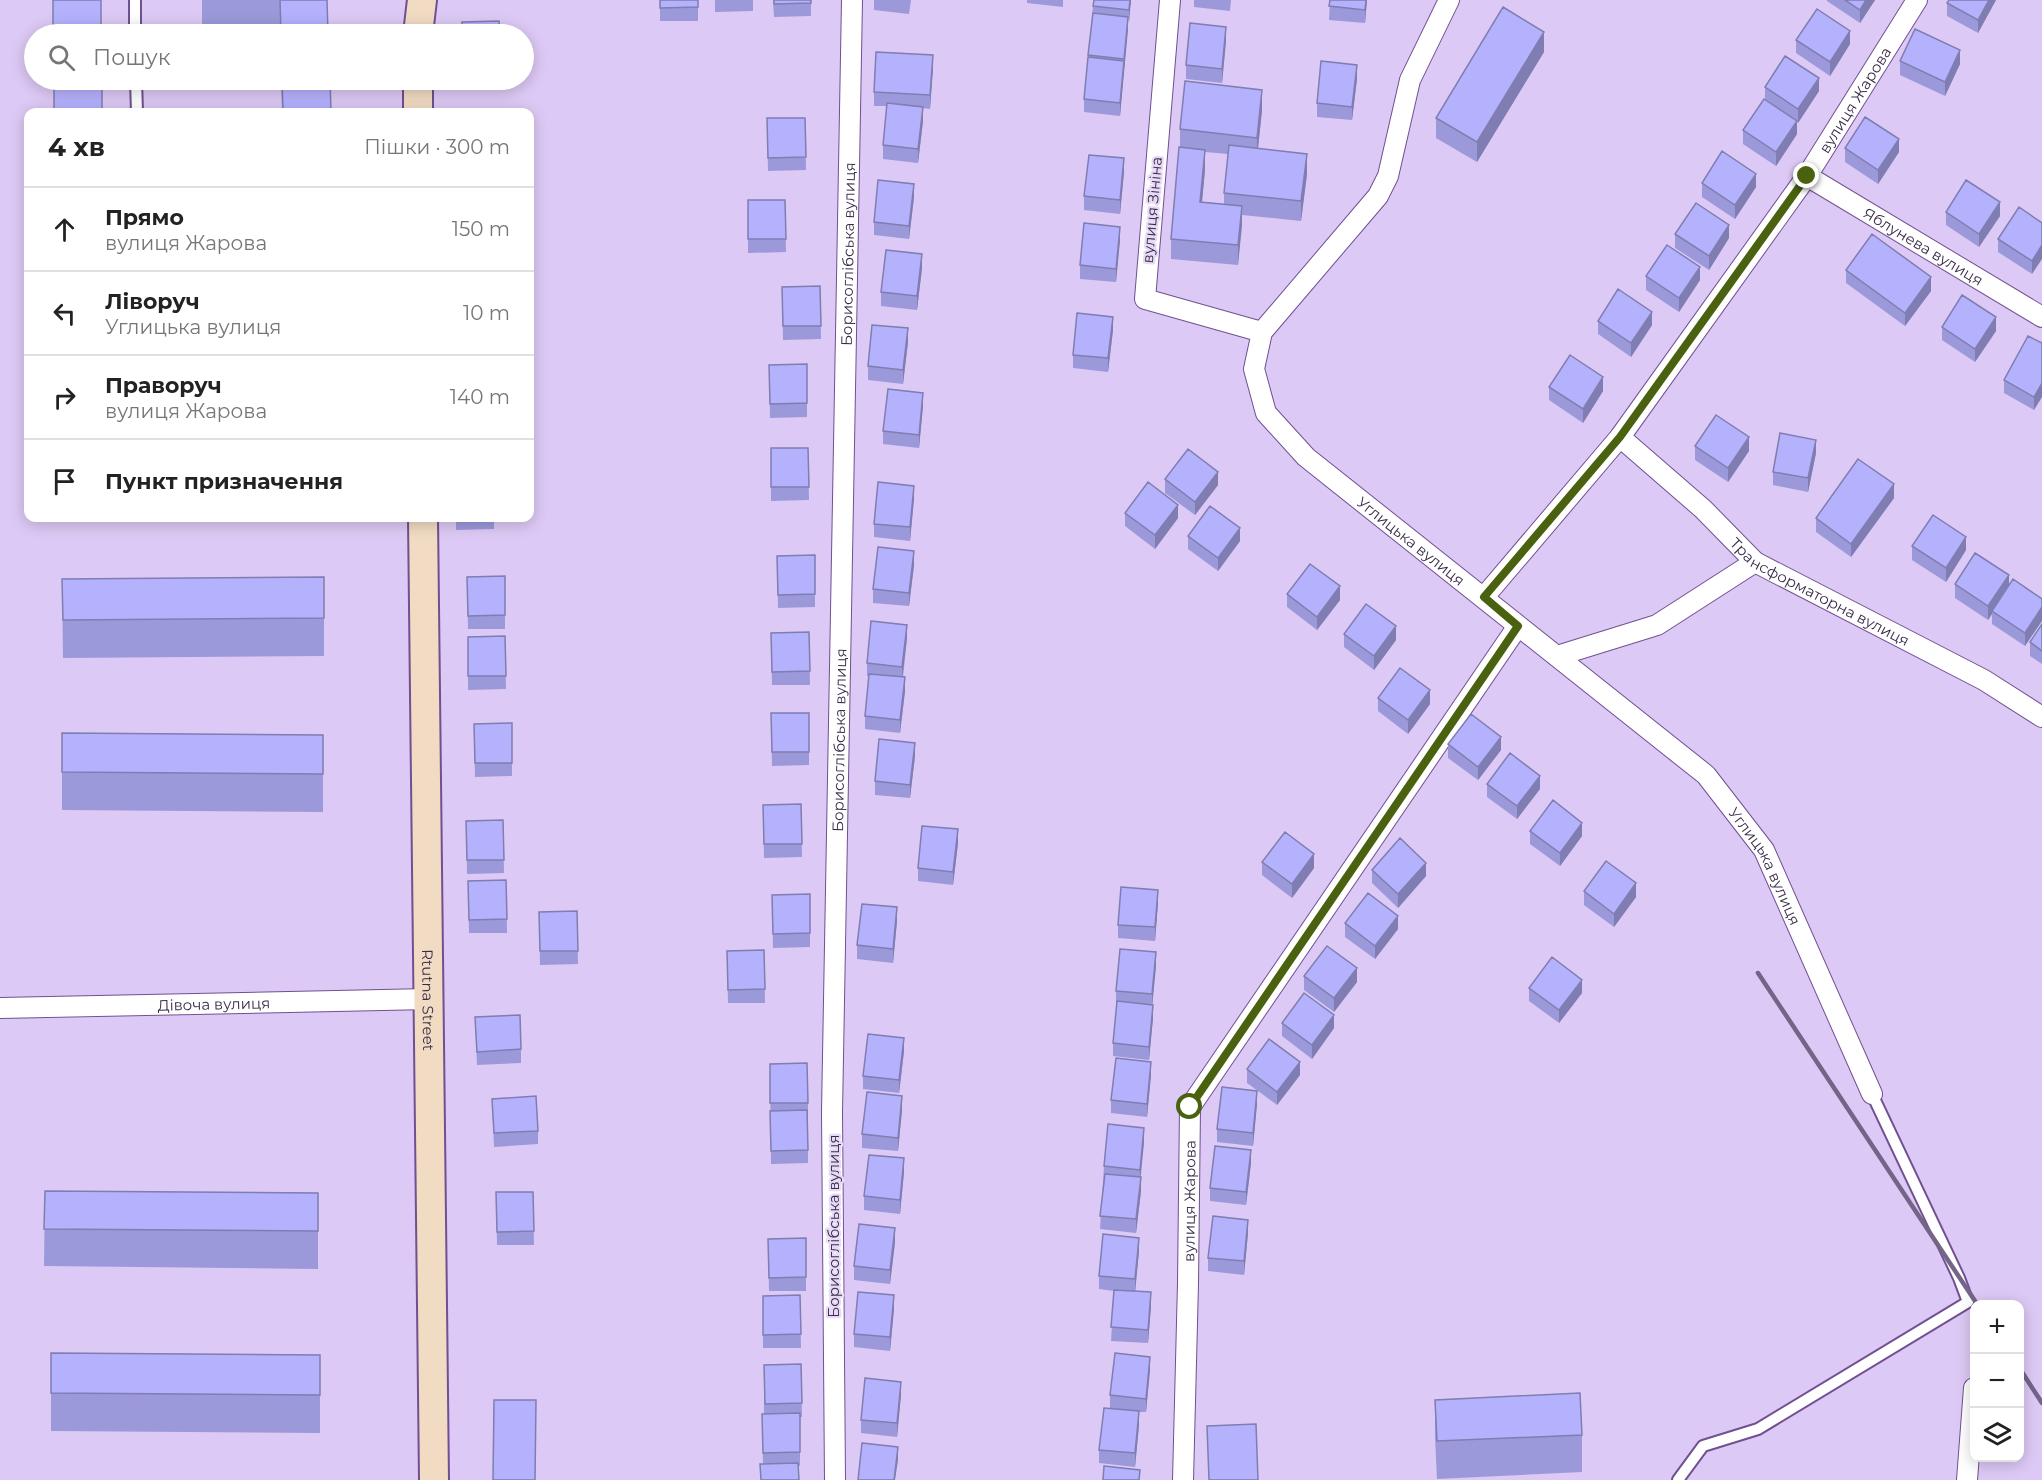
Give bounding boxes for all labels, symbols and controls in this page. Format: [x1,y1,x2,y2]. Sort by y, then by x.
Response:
search box [24,24,534,90]
icon: search [45,41,78,74]
street label: вулиця Жарова [1814,43,1895,156]
text: Пошук [93,44,171,71]
text: 4 хв [48,131,105,163]
text: Пішки · 300 m [364,135,510,159]
street label: вулиця Зініна [1138,156,1166,264]
street label: Борисоглібська вулиця [836,162,859,346]
route end [1793,162,1819,188]
street label: Яблунева вулиця [1860,203,1987,289]
text: Прямо [105,204,184,231]
icon: ahead [48,213,81,246]
text: 150 m [452,217,510,241]
text: вулиця Жарова [105,231,267,255]
text: Ліворуч [105,288,200,315]
icon: left [48,297,81,330]
text: 10 m [463,301,510,325]
text: Углицька вулиця [105,315,281,339]
text: Праворуч [105,372,222,399]
icon: right [48,381,81,414]
text: 140 m [450,385,510,409]
text: вулиця Жарова [105,399,267,423]
icon: arrive [48,465,81,498]
text: Пункт призначення [105,468,343,495]
street label: Углицька вулиця [1354,492,1469,589]
street label: Трансформаторна вулиця [1726,533,1913,650]
street label: Борисоглібська вулиця [828,648,850,832]
street label: Углицька вулиця [1725,803,1805,928]
street label: Rtutna Street [418,949,439,1051]
street label: Дівоча вулиця [157,993,270,1014]
route start [1176,1093,1202,1119]
street label: Борисоглібська вулиця [824,1134,843,1318]
street label: вулиця Жарова [1179,1140,1199,1262]
map controls [1970,1300,2024,1462]
button: + [1970,1300,2024,1354]
button: − [1970,1354,2024,1408]
button: layers [1970,1408,2024,1462]

